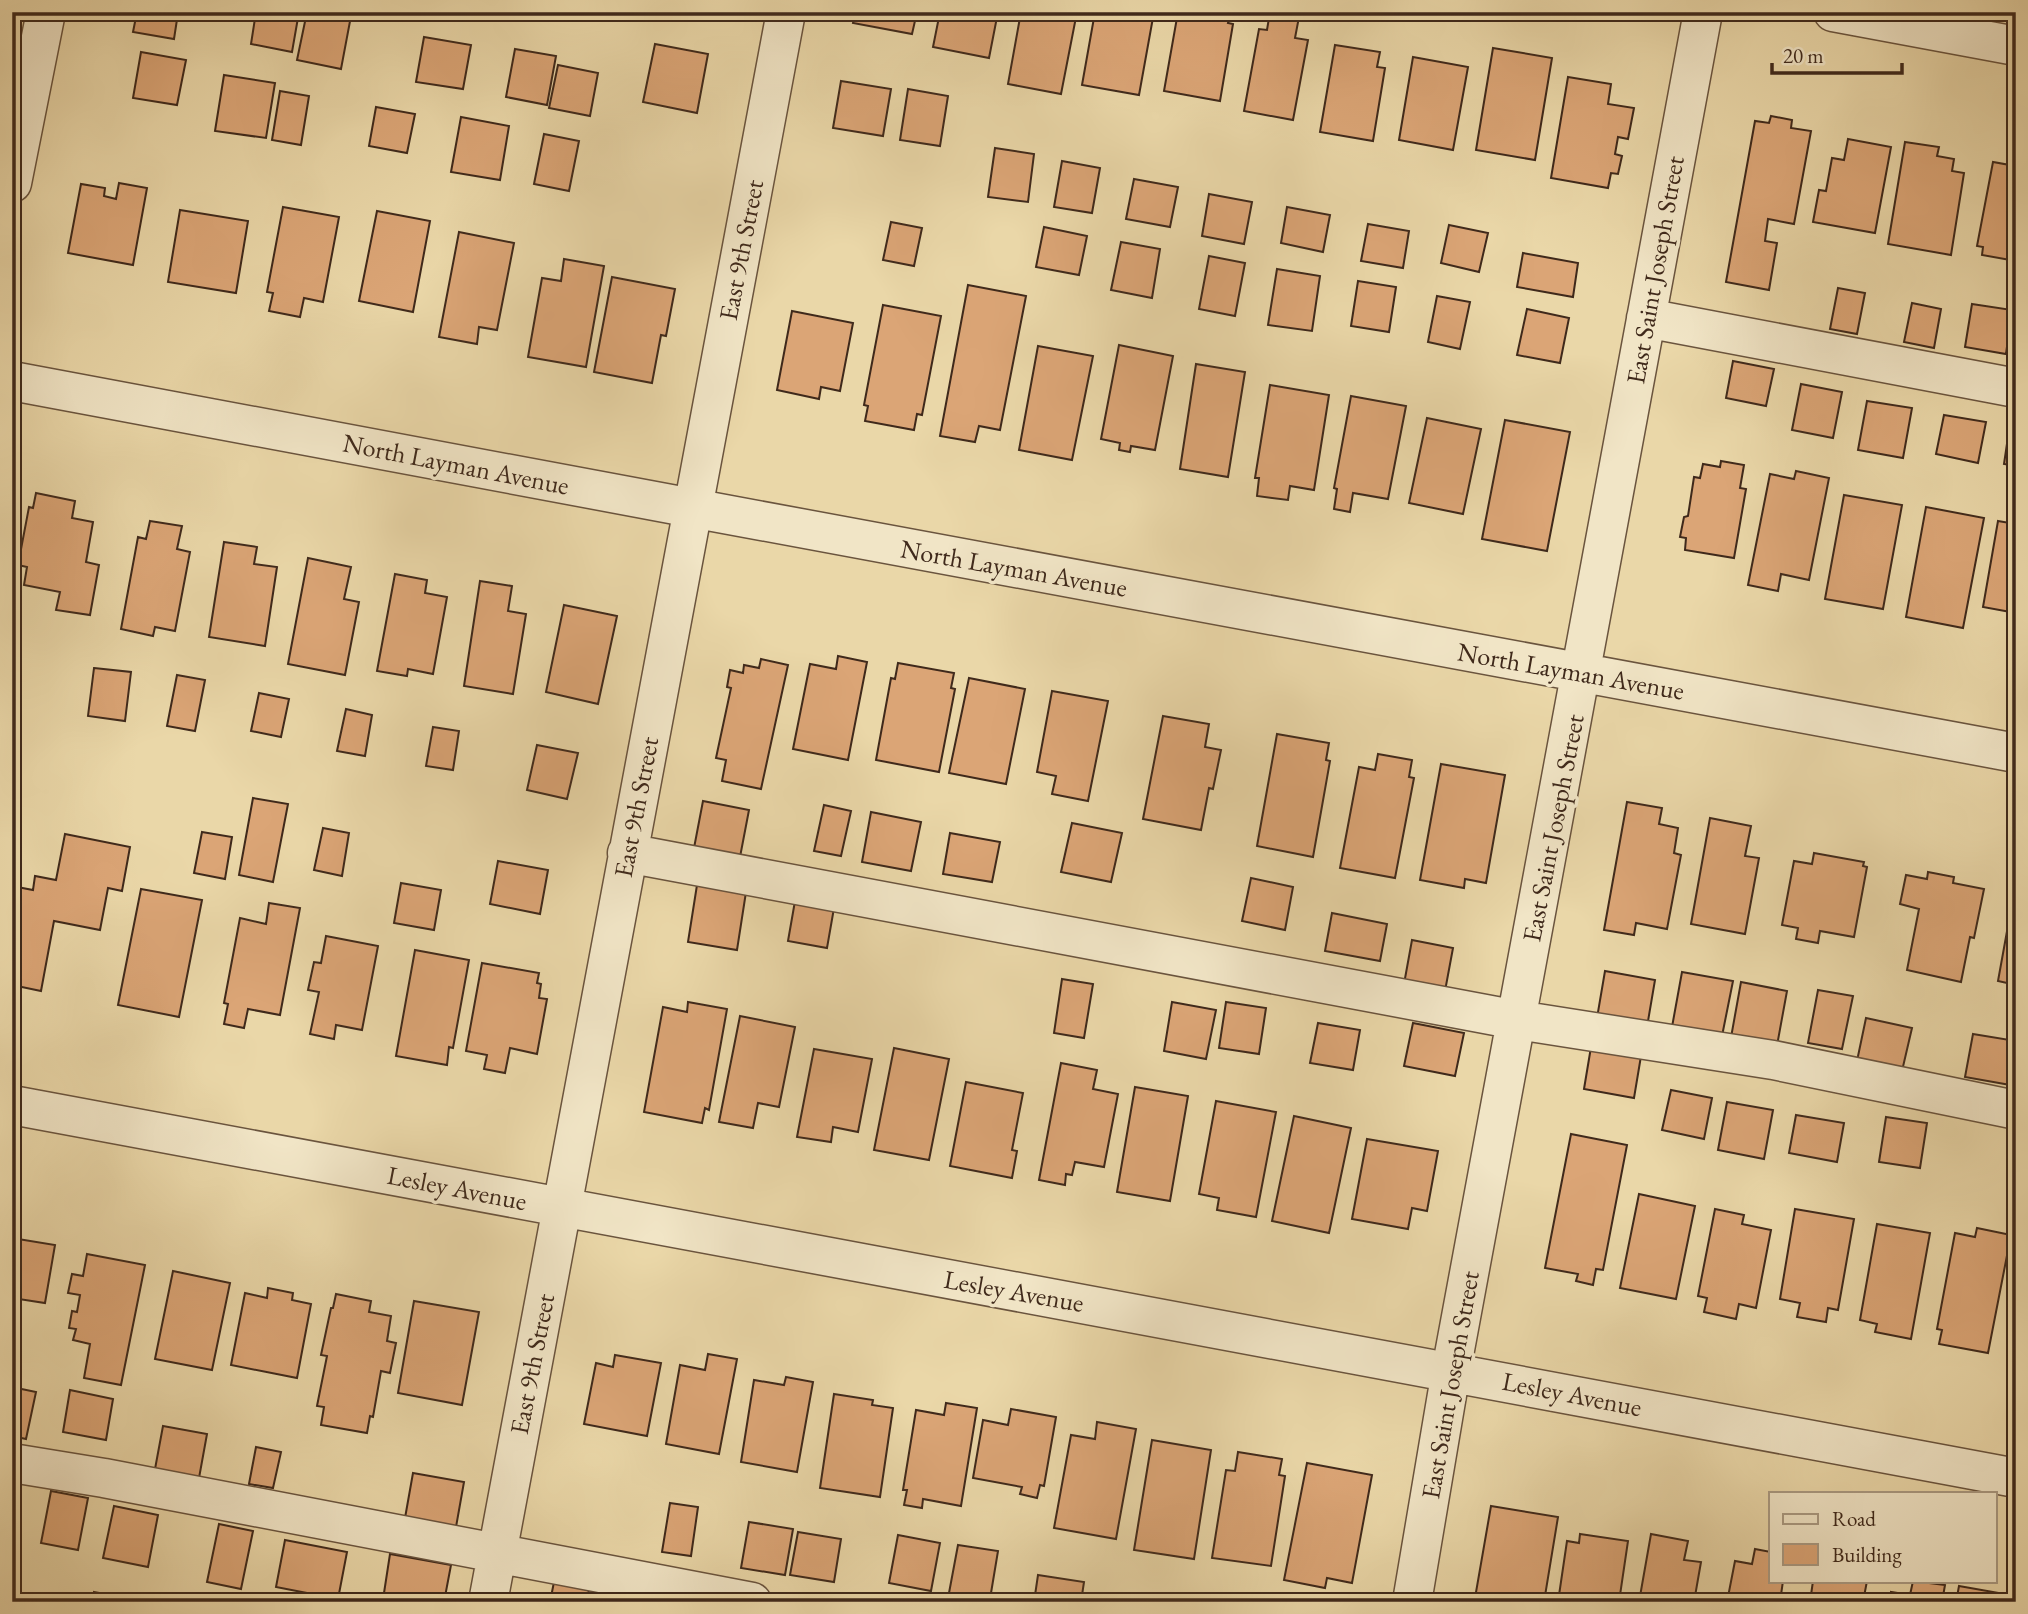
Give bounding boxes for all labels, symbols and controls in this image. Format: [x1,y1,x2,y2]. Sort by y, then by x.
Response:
scale bar [1772,32,1902,76]
text: 20 m [1783,42,1824,69]
street label: East Saint Joseph Street [1618,153,1692,387]
street label: East 9th Street [711,177,771,323]
street label: North Layman Avenue [340,425,572,503]
street label: North Layman Avenue [898,531,1130,605]
street label: North Layman Avenue [1455,634,1687,708]
street label: East Saint Joseph Street [1514,711,1592,945]
street label: East 9th Street [606,734,666,880]
street label: Lesley Avenue [384,1158,530,1218]
street label: Lesley Avenue [941,1262,1087,1320]
street label: East Saint Joseph Street [1413,1268,1487,1502]
street label: East 9th Street [502,1291,562,1437]
street label: Lesley Avenue [1499,1364,1645,1424]
legend [1769,1492,1996,1582]
text: Road [1832,1505,1876,1532]
text: Building [1832,1541,1902,1568]

